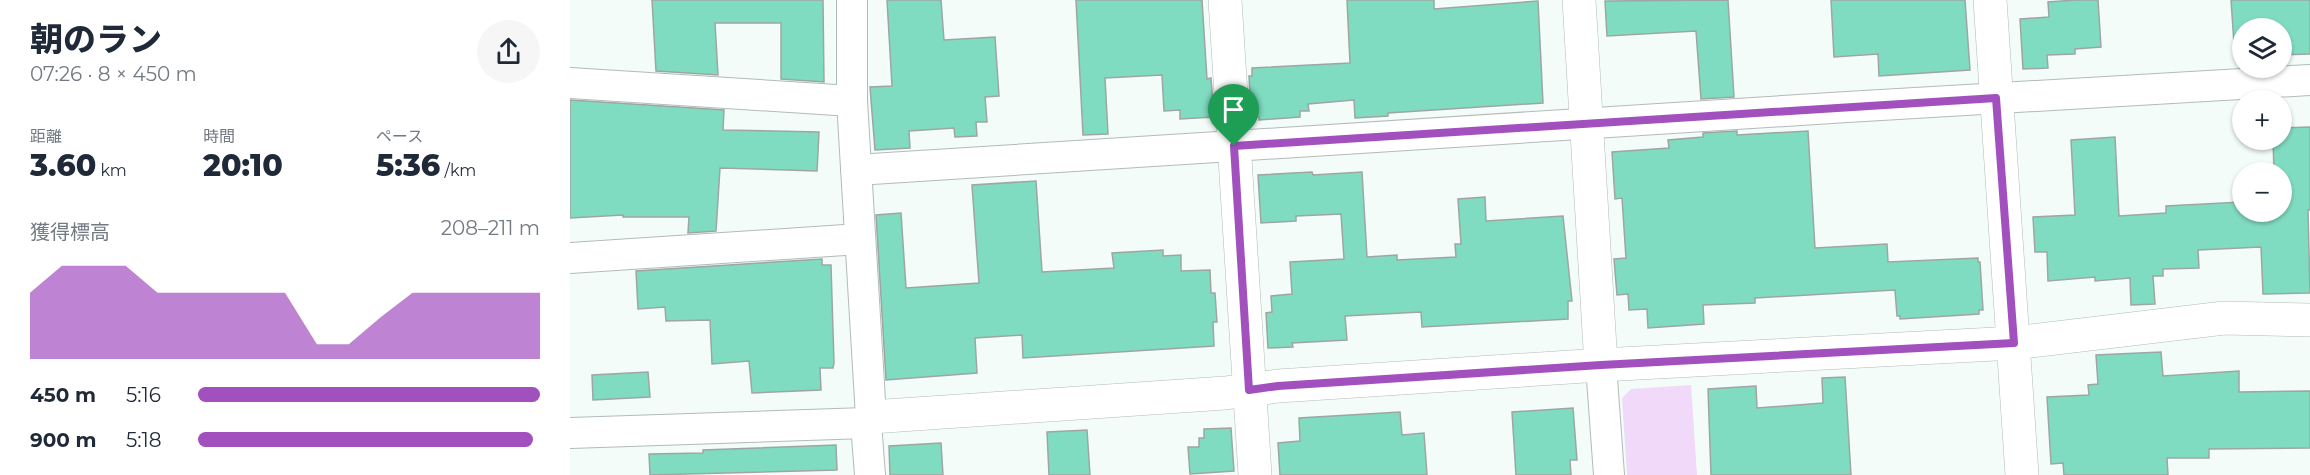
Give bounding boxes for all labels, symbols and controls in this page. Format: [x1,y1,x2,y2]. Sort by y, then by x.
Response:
map controls [2232,18,2292,222]
button: layers [2232,18,2292,78]
text: 朝のラン [30,19,162,59]
button: share [477,20,540,83]
text: 07:26 · 8 × 450 m [30,62,197,86]
pin [1208,84,1259,146]
button: + [2232,90,2292,150]
icon: arrive [1217,93,1250,126]
text: 距離 [30,127,62,146]
text: 時間 [203,127,235,146]
text: ペース [376,127,423,146]
text: 3.60 [30,147,96,184]
text: 20:10 [203,147,283,184]
text: 5:36 [376,147,440,184]
text: km [96,161,127,180]
text: /km [440,161,476,180]
button: − [2232,162,2292,222]
text: 208–211 m [441,216,540,240]
text: 獲得標高 [30,220,110,244]
text: 450 m [30,383,96,407]
text: 5:16 [126,383,161,407]
text: 900 m [30,428,97,452]
text: 5:18 [126,428,162,452]

